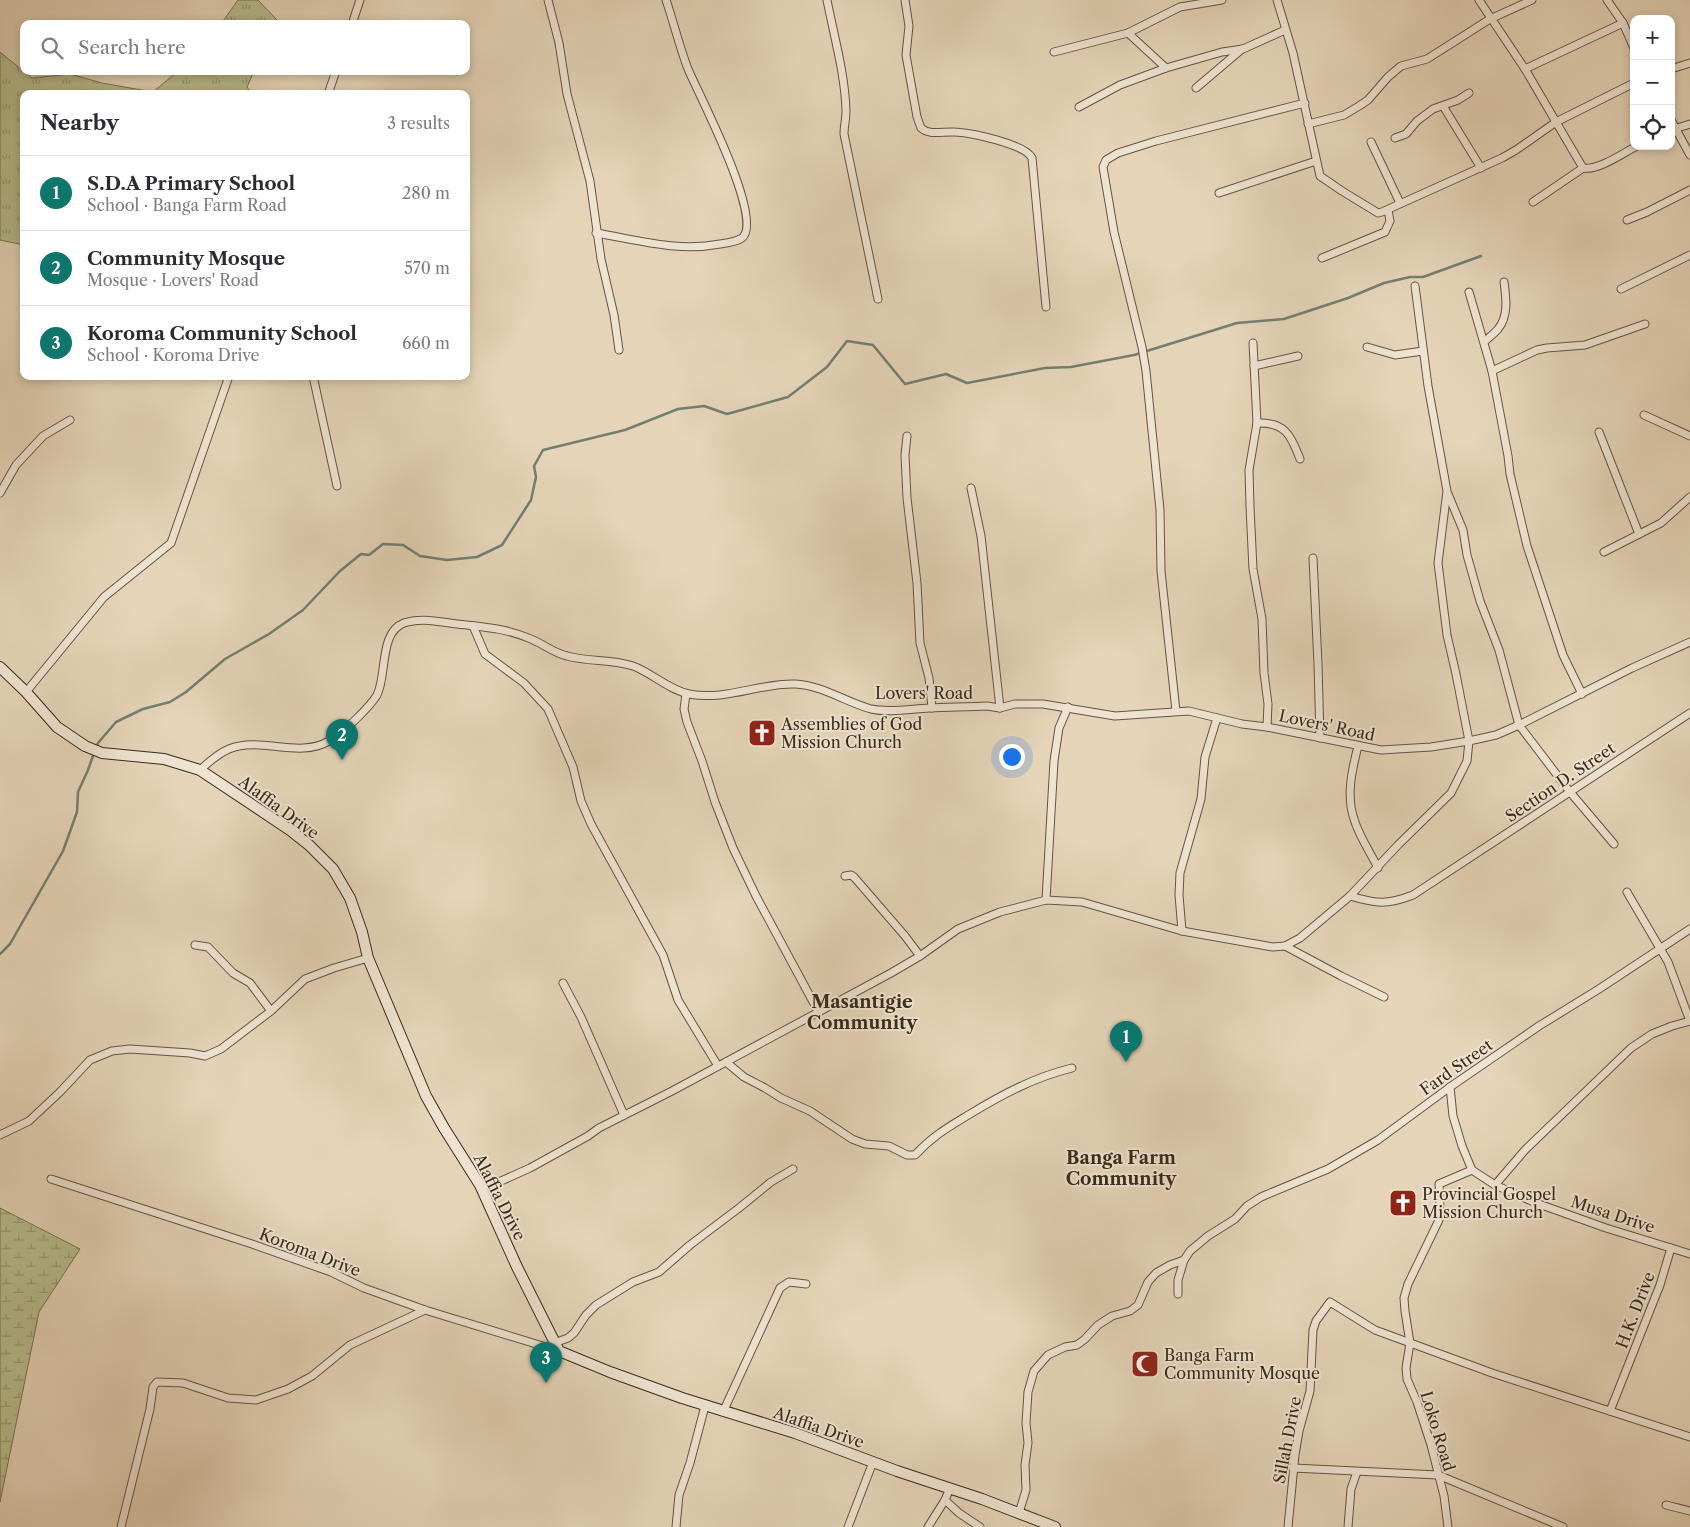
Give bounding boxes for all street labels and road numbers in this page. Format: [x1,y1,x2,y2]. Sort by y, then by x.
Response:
street label: Lovers' Road [875,683,973,703]
street label: Lovers' Road [1277,705,1377,745]
street label: Section D. Street [1501,738,1619,826]
street label: Alaffia Drive [234,771,323,843]
street label: Fard Street [1416,1034,1496,1099]
street label: Alaffia Drive [469,1149,530,1244]
street label: Musa Drive [1569,1191,1657,1237]
street label: Koroma Drive [256,1223,364,1281]
street label: H.K. Drive [1611,1269,1659,1351]
street label: Loko Road [1416,1389,1460,1474]
street label: Sillah Drive [1269,1395,1305,1485]
street label: Alaffia Drive [770,1402,867,1452]

